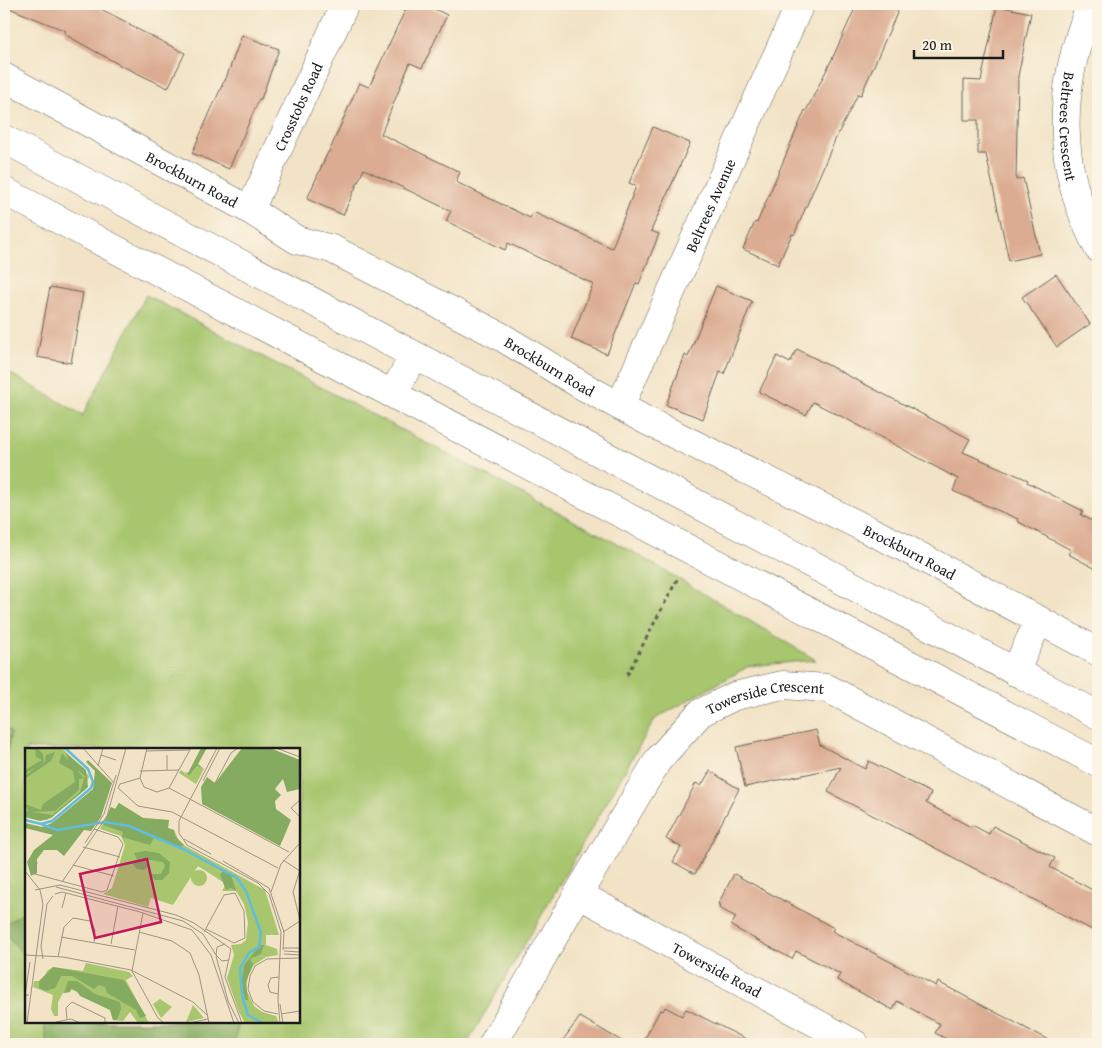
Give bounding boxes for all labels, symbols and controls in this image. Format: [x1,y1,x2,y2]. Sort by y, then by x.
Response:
scale bar [914,28,1003,60]
text: 20 m [922,34,953,55]
street label: Crosstobs Road [268,59,327,154]
street label: Beltrees Crescent [1055,71,1083,184]
street label: Brockburn Road [143,145,242,212]
street label: Beltrees Avenue [680,155,740,255]
street label: Brockburn Road [501,331,599,401]
street label: Brockburn Road [860,519,960,584]
street label: Towerside Crescent [702,675,826,719]
inset map [25,748,300,1023]
street label: Towerside Road [668,936,765,1002]

